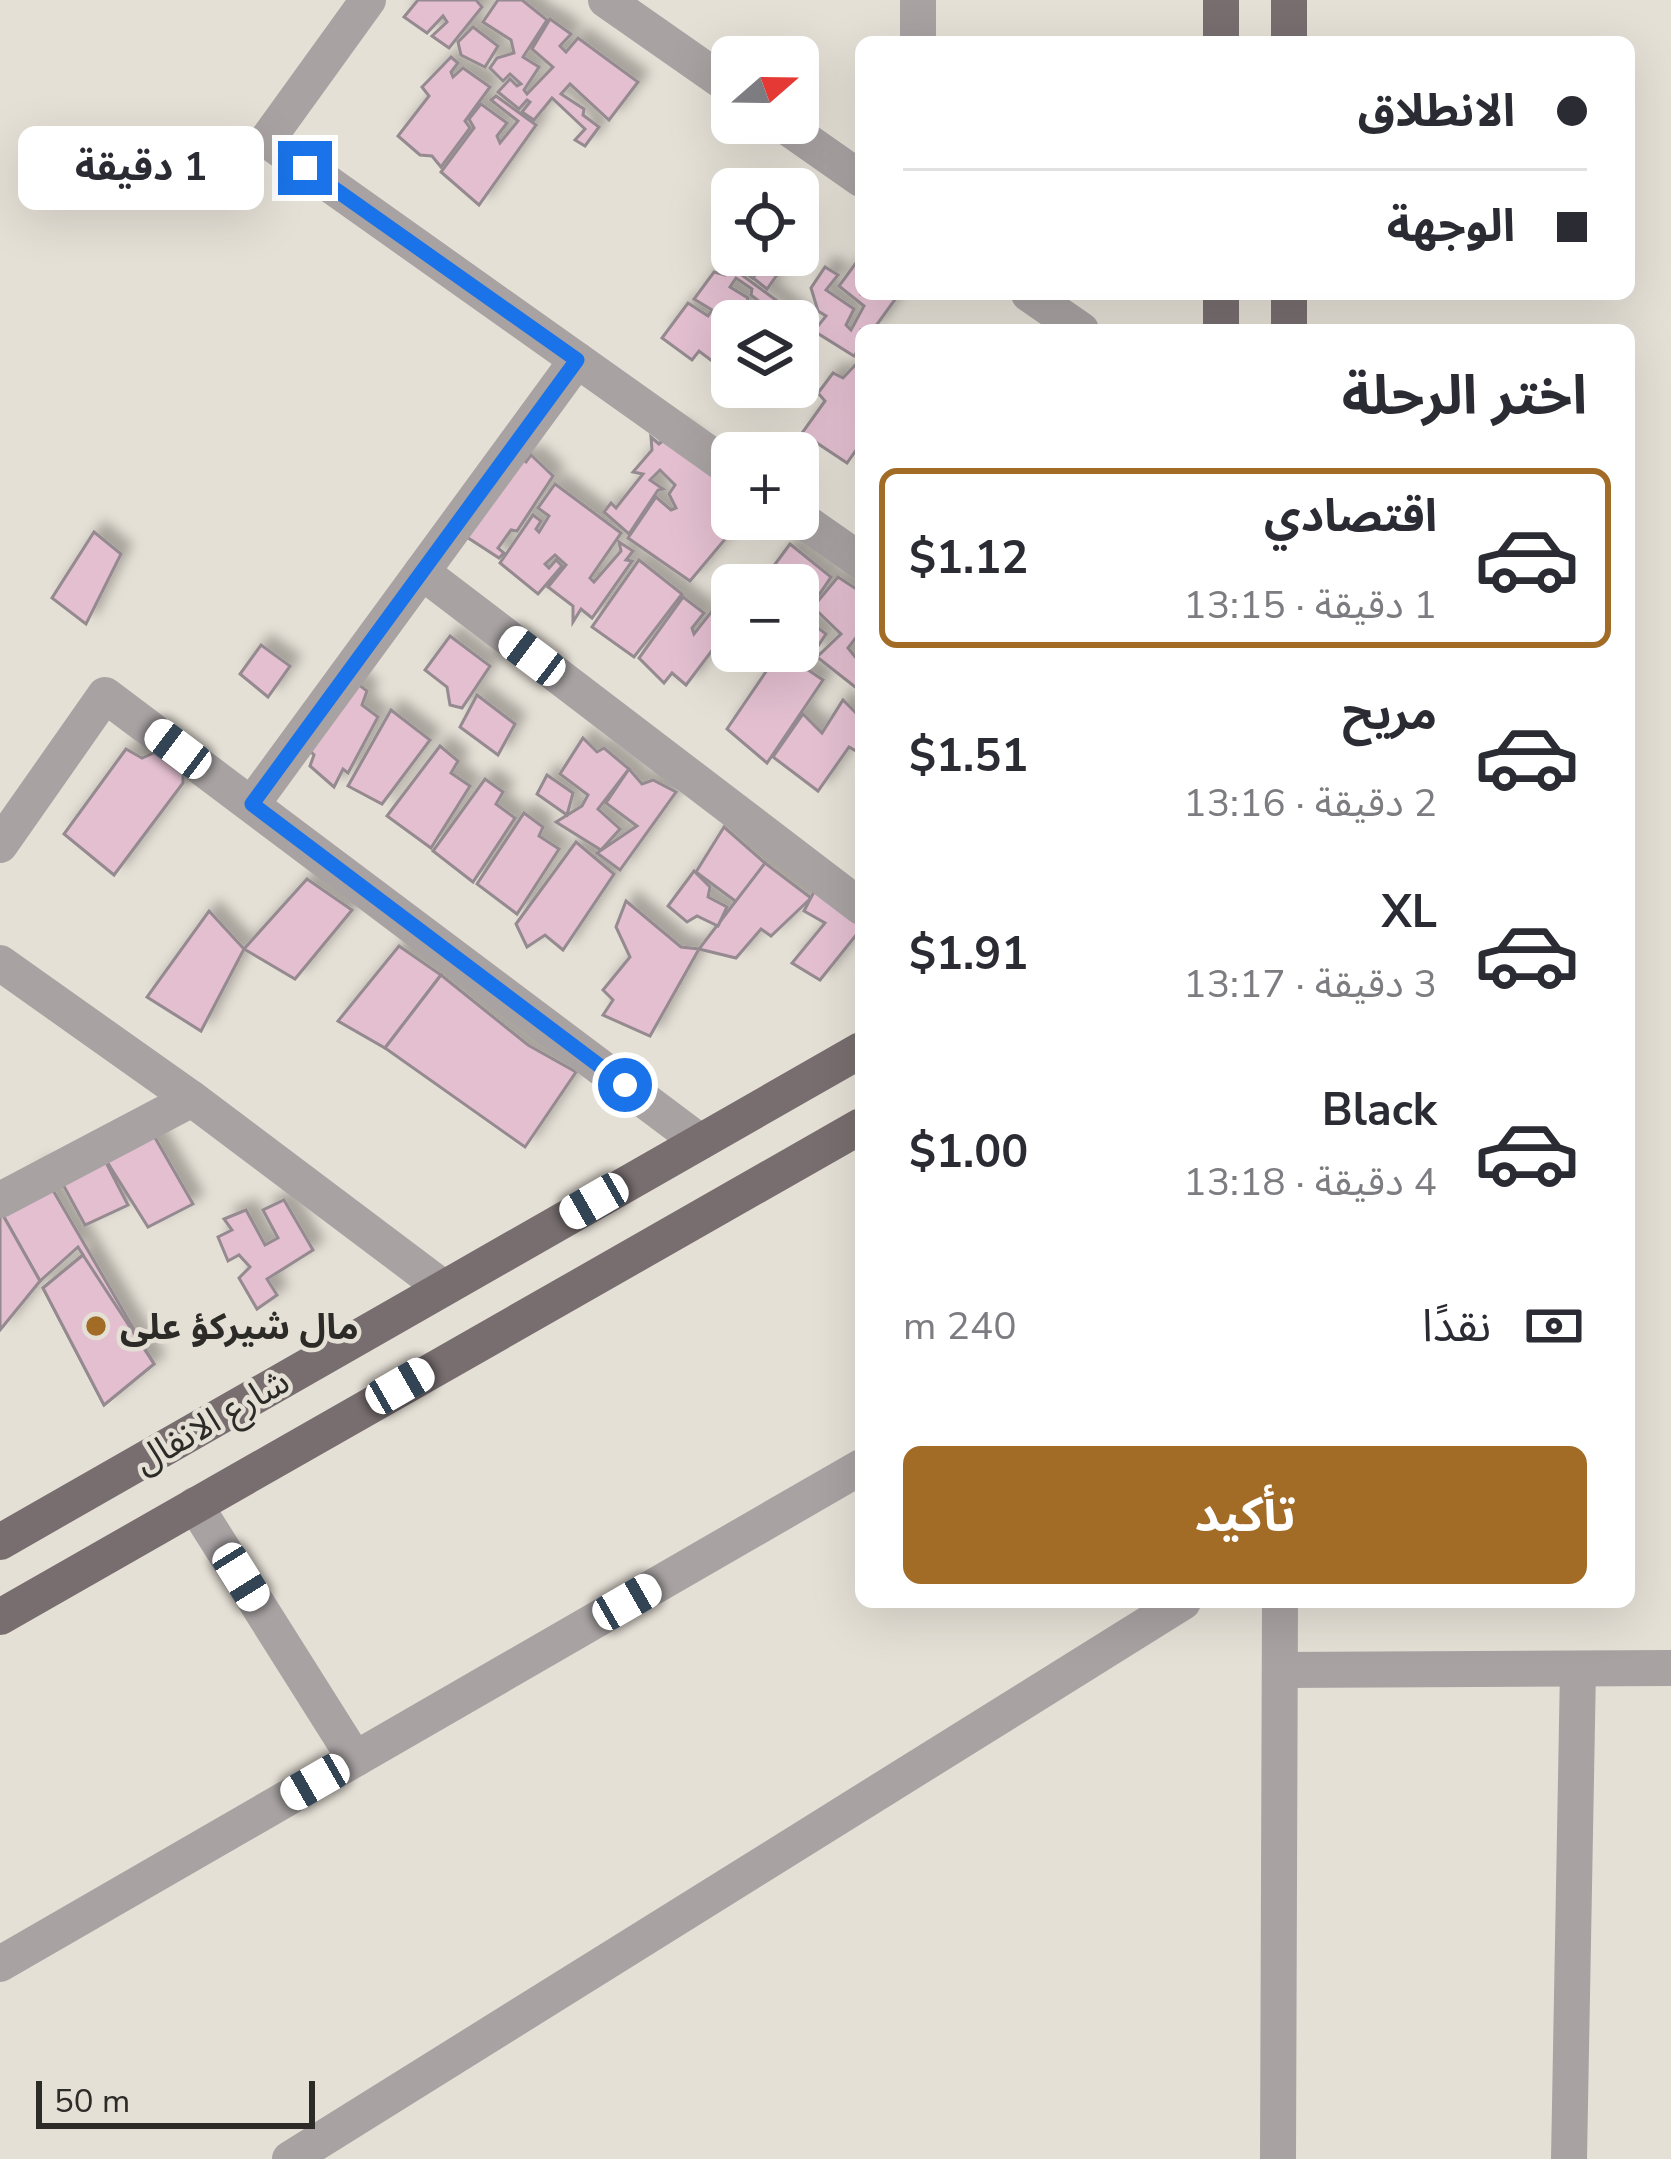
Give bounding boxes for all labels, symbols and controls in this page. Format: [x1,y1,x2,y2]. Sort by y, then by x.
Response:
north arrow [711,36,819,144]
map controls [711,36,819,672]
text: الانطلاق [1358,81,1515,142]
callout: 1 دقيقة [17,126,263,210]
text: 1 دقيقة [75,141,207,194]
route end [278,141,332,195]
button: locate [711,168,819,276]
text: الوجهة [1387,196,1515,257]
button: layers [711,300,819,408]
text: اختر الرحلة [1342,359,1587,433]
button: + [711,432,819,540]
text: اقتصادي [1264,486,1437,547]
icon: car [1473,504,1581,612]
text: $1.12 [909,528,1028,589]
button: − [711,564,819,672]
text: 1 دقيقة · 13:15 [1183,579,1437,632]
car [492,620,572,692]
text: مريح [1342,684,1437,745]
icon: car [1473,702,1581,810]
car [138,713,218,785]
text: $1.51 [909,726,1028,787]
text: 2 دقيقة · 13:16 [1183,777,1437,830]
text: XL [1381,882,1437,943]
icon: car [1473,900,1581,1008]
text: $1.91 [909,924,1028,985]
text: 3 دقيقة · 13:17 [1183,958,1437,1011]
route start [598,1058,652,1112]
text: Black [1322,1080,1437,1141]
icon: car [1473,1098,1581,1206]
text: $1.00 [909,1122,1028,1183]
text: 4 دقيقة · 13:18 [1183,1156,1437,1209]
car [554,1167,634,1235]
icon: cash [1521,1293,1587,1359]
text: نقدًا [1422,1296,1491,1357]
text: 240 m [903,1300,1017,1353]
place label: مال شيركؤ على [120,1303,359,1352]
marker: مال شيركؤ على [83,1313,109,1339]
car [360,1352,440,1420]
street label: شارع الانفال [125,1357,299,1486]
button: تأكيد [903,1446,1587,1584]
car [207,1537,275,1617]
car [587,1568,667,1636]
car [275,1748,355,1816]
scale bar [36,2075,315,2128]
text: 50 m [54,2079,130,2124]

